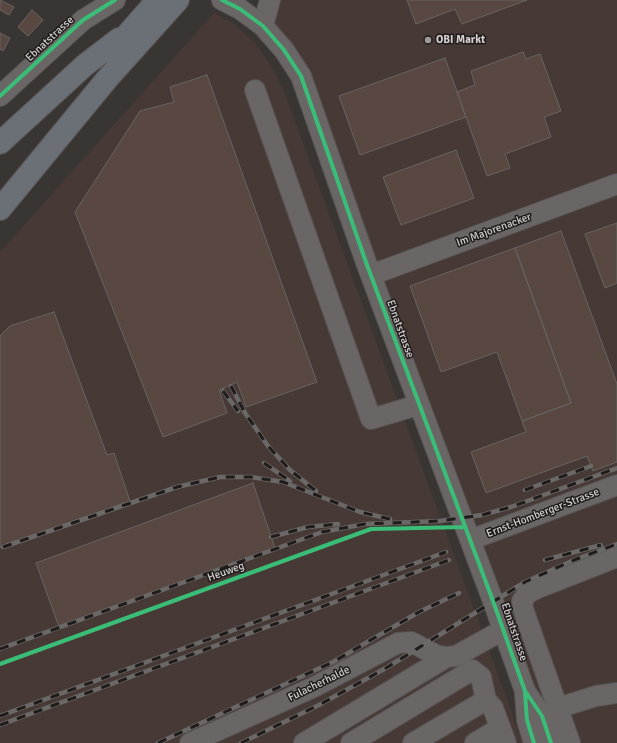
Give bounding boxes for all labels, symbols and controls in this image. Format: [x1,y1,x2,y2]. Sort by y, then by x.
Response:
street label: Ebnatstrasse [23,13,77,65]
place label: OBI Markt [436,33,485,47]
marker: OBI Markt [423,35,433,45]
street label: Im Majorenacker [455,210,533,250]
street label: Ebnatstrasse [383,298,417,360]
street label: Ernst-Homberger-Strasse [485,485,601,541]
street label: Heuweg [206,559,246,585]
street label: Ebnatstrasse [498,601,530,663]
street label: Fulacherhalde [286,663,352,705]

